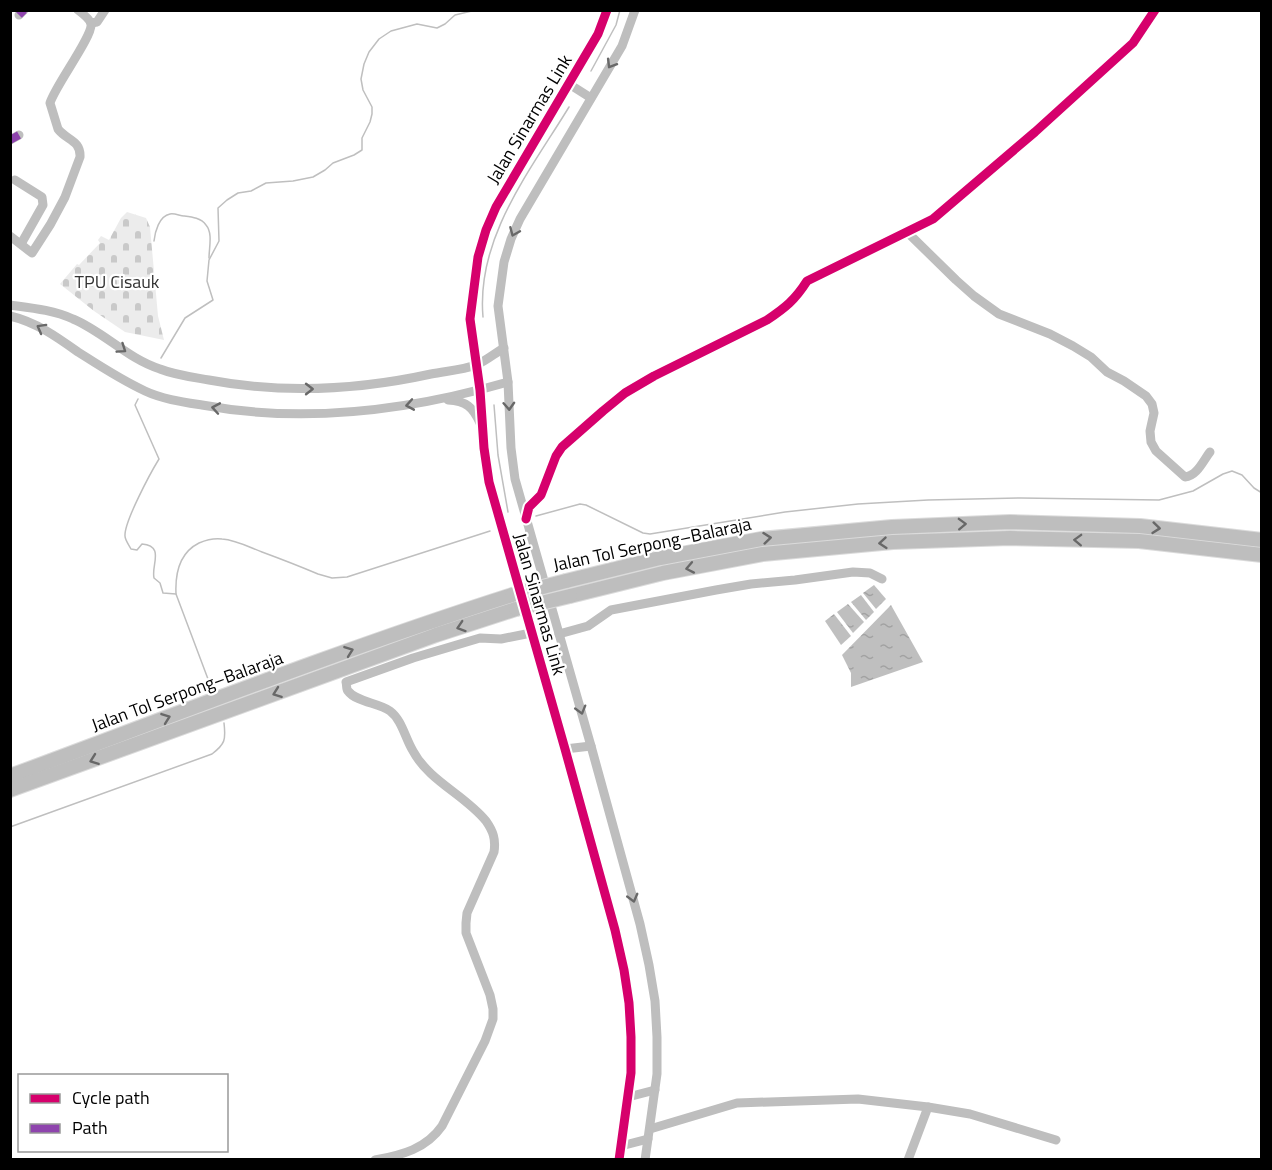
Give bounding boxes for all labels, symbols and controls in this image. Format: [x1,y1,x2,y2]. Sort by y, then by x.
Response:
street label: Jalan Sinarmas Link [480,49,579,189]
one-way arrow [607,58,619,68]
one-way arrow [509,226,521,237]
park label: TPU Cisauk [75,268,160,295]
one-way arrow [37,324,48,335]
one-way arrow [115,342,126,353]
one-way arrow [305,383,314,395]
one-way arrow [406,398,416,411]
one-way arrow [212,402,222,415]
one-way arrow [503,402,516,411]
street label: Jalan Tol Serpong–Balaraja [550,510,754,578]
one-way arrow [957,518,966,530]
one-way arrow [1152,521,1161,534]
street label: Jalan Sinarmas Link [507,530,573,679]
one-way arrow [763,532,772,545]
one-way arrow [1073,533,1082,546]
one-way arrow [878,536,888,549]
one-way arrow [685,561,695,574]
one-way arrow [456,620,467,632]
street label: Jalan Tol Serpong–Balaraja [87,644,287,738]
one-way arrow [343,645,354,658]
one-way arrow [272,686,283,698]
one-way arrow [574,704,586,715]
one-way arrow [160,712,171,725]
one-way arrow [89,752,100,765]
one-way arrow [626,892,638,903]
legend [18,1074,228,1152]
text: Cycle path [72,1084,150,1111]
text: Path [72,1114,108,1141]

